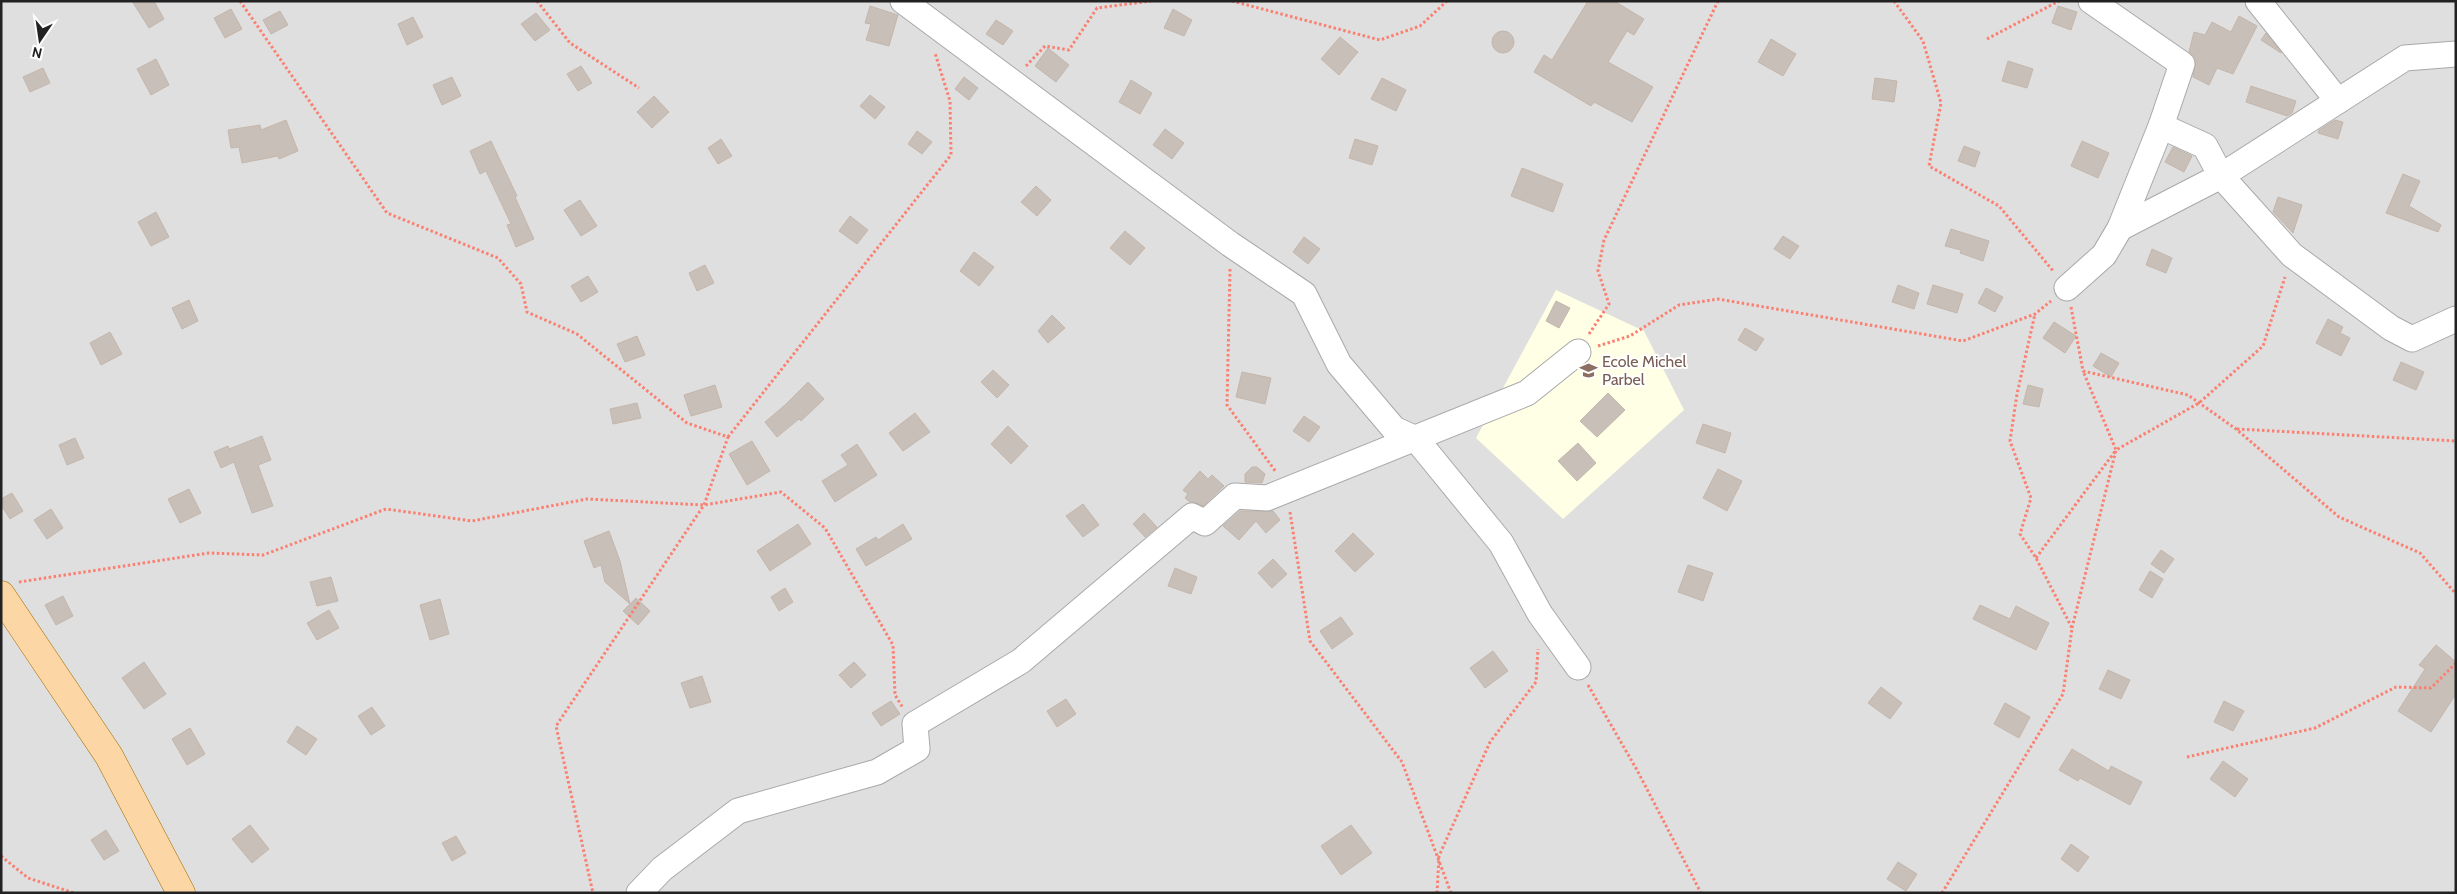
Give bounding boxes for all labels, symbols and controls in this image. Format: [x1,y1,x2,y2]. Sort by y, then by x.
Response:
north arrow [15,15,65,65]
text: N [30,43,44,63]
place label: Ecole Michel Parbel [1602,352,1686,389]
school or university icon: Ecole Michel Parbel [1578,360,1598,380]

